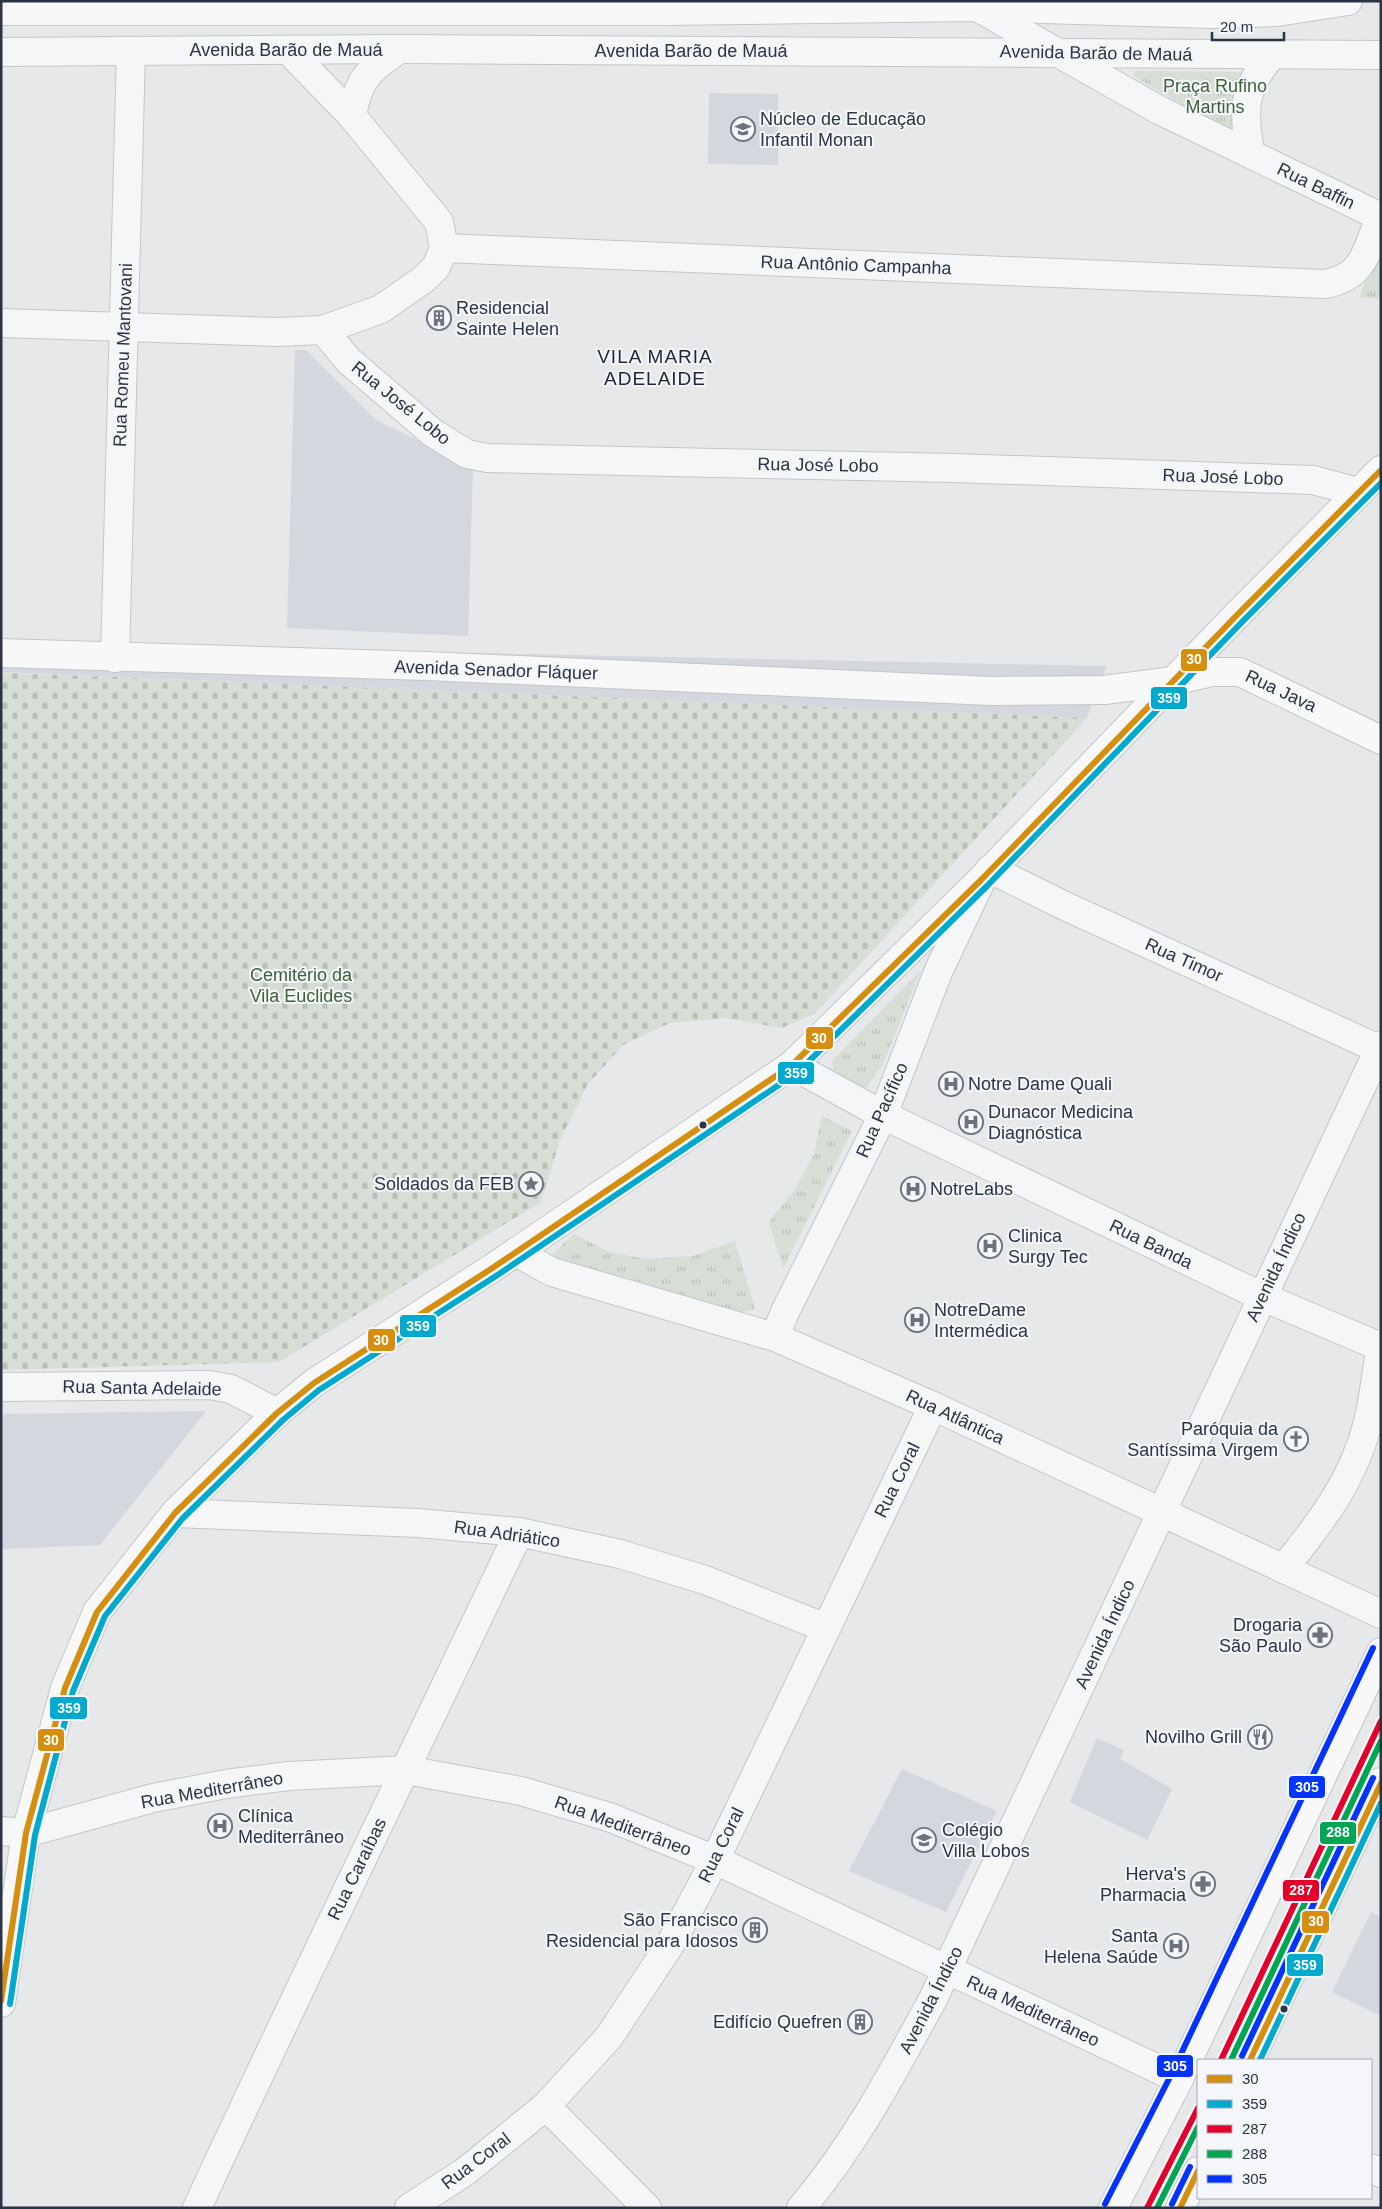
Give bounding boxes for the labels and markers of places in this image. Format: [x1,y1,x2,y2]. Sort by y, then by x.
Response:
place label: Núcleo de Educação Infantil Monan [760,109,926,150]
school or university icon: Núcleo de Educação Infantil Monan [730,116,756,142]
place label: Residencial Sainte Helen [456,298,559,339]
building icon: Residencial Sainte Helen [426,305,452,331]
hospital icon: Notre Dame Quali [938,1071,964,1097]
place label: Notre Dame Quali [968,1074,1112,1094]
place label: Dunacor Medicina Diagnóstica [988,1102,1134,1143]
hospital icon: Dunacor Medicina Diagnóstica [958,1109,984,1135]
unlabelled marker [698,1120,708,1130]
place icon: Soldados da FEB [518,1171,544,1197]
place label: Soldados da FEB [374,1174,514,1194]
hospital icon: NotreLabs [900,1176,926,1202]
place label: NotreLabs [930,1179,1013,1199]
place label: Clinica Surgy Tec [1008,1226,1088,1267]
hospital icon: Clinica Surgy Tec [977,1233,1003,1259]
place label: NotreDame Intermédica [934,1300,1029,1341]
hospital icon: NotreDame Intermédica [904,1307,930,1333]
place label: Paróquia da Santíssima Virgem [1127,1419,1279,1460]
church icon: Paróquia da Santíssima Virgem [1283,1426,1309,1452]
place label: Drogaria São Paulo [1219,1615,1303,1656]
pharmacy icon: Drogaria São Paulo [1307,1622,1333,1648]
restaurant icon: Novilho Grill [1247,1724,1273,1750]
place label: Novilho Grill [1145,1727,1242,1747]
place label: Clínica Mediterrâneo [238,1806,344,1847]
hospital icon: Clínica Mediterrâneo [207,1813,233,1839]
place label: Colégio Villa Lobos [942,1820,1030,1861]
school or university icon: Colégio Villa Lobos [911,1827,937,1853]
place label: Herva's Pharmacia [1100,1864,1187,1905]
pharmacy icon: Herva's Pharmacia [1190,1871,1216,1897]
place label: São Francisco Residencial para Idosos [546,1910,738,1951]
building icon: São Francisco Residencial para Idosos [742,1917,768,1943]
place label: Santa Helena Saúde [1044,1926,1159,1967]
hospital icon: Santa Helena Saúde [1163,1933,1189,1959]
unlabelled marker [1279,2004,1289,2014]
building icon: Edifício Quefren [847,2009,873,2035]
place label: Edifício Quefren [713,2012,842,2032]

